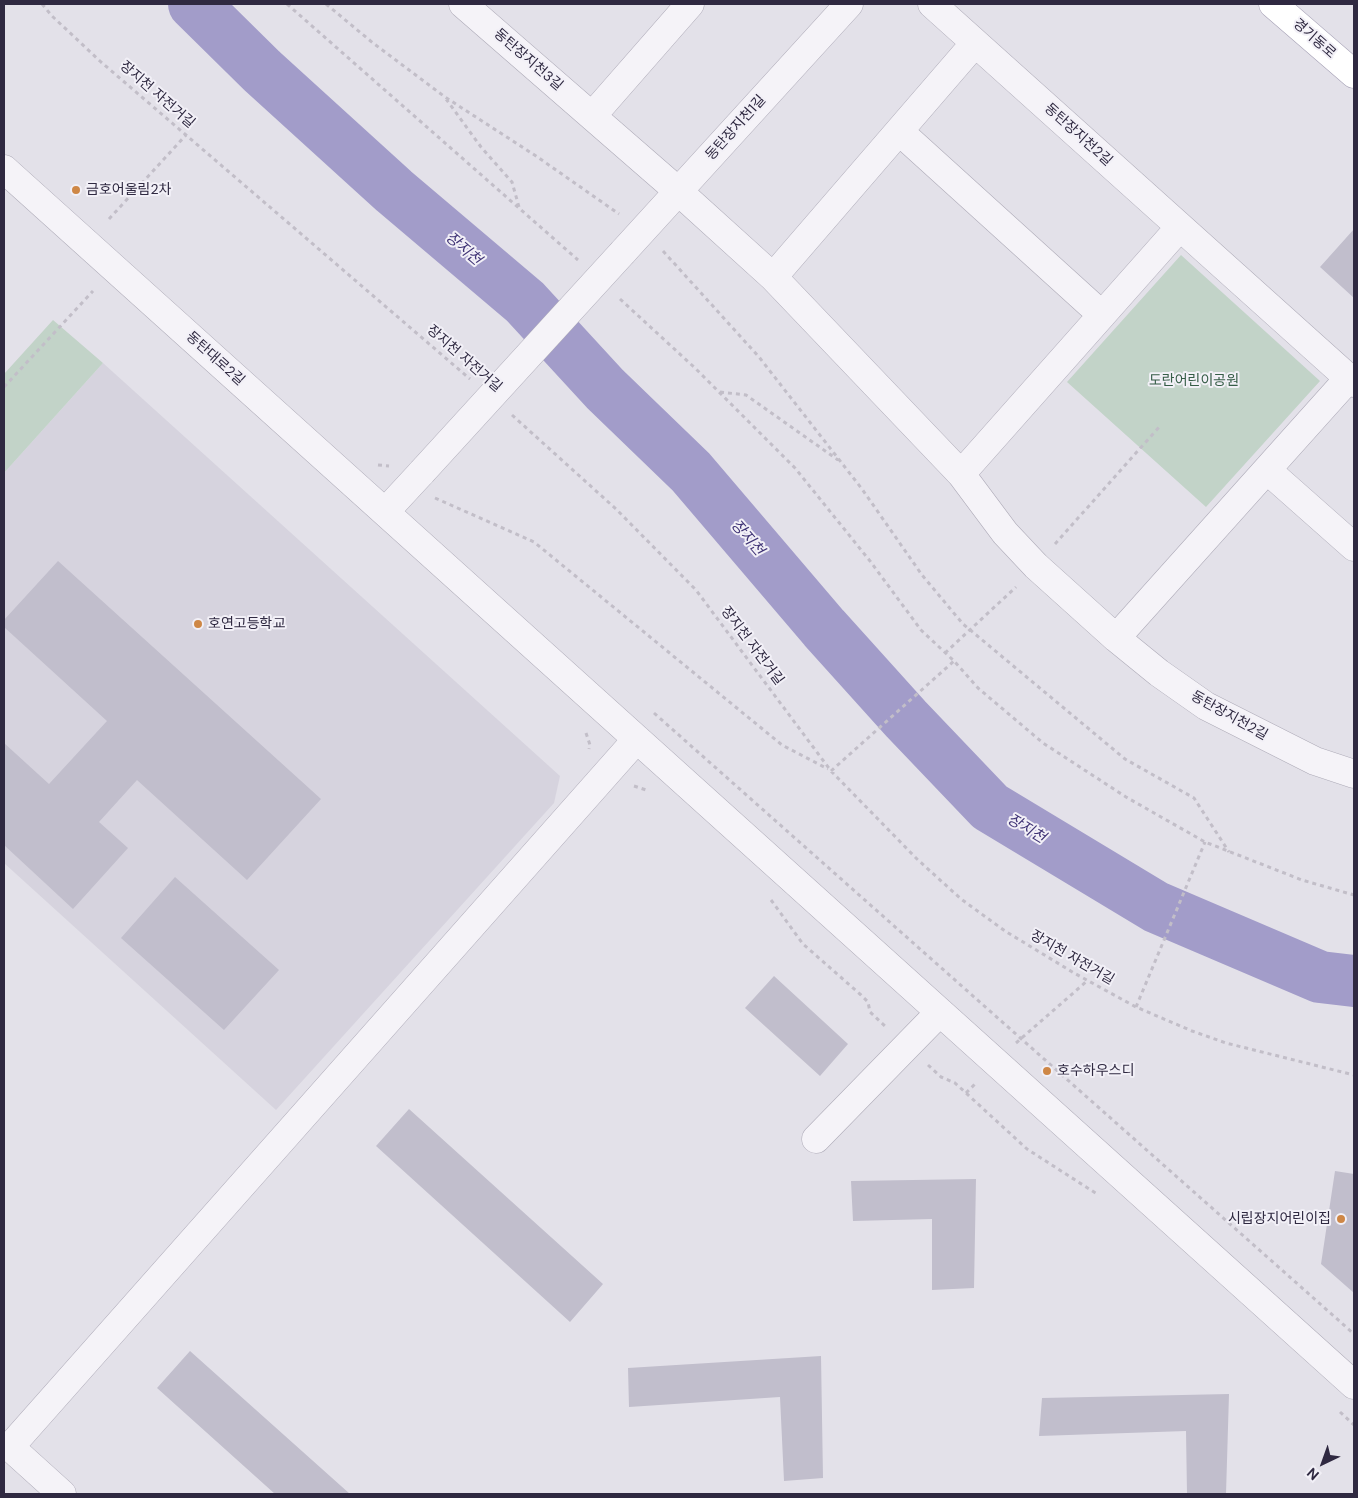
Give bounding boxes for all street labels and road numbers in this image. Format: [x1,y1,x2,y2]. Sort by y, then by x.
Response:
street label: 경기동로 [1289,16,1339,62]
street label: 동탄장지천3길 [490,26,566,94]
street label: 장지천 자전거길 [116,58,198,132]
street label: 동탄장지천1길 [702,92,770,164]
street label: 동탄장지천2길 [1041,100,1115,170]
street label: 장지천 자전거길 [423,322,505,396]
street label: 동탄대로2길 [182,329,248,389]
street label: 장지천 자전거길 [717,603,787,689]
street label: 동탄장지천2길 [1188,688,1270,744]
street label: 장지천 자전거길 [1027,927,1117,989]

